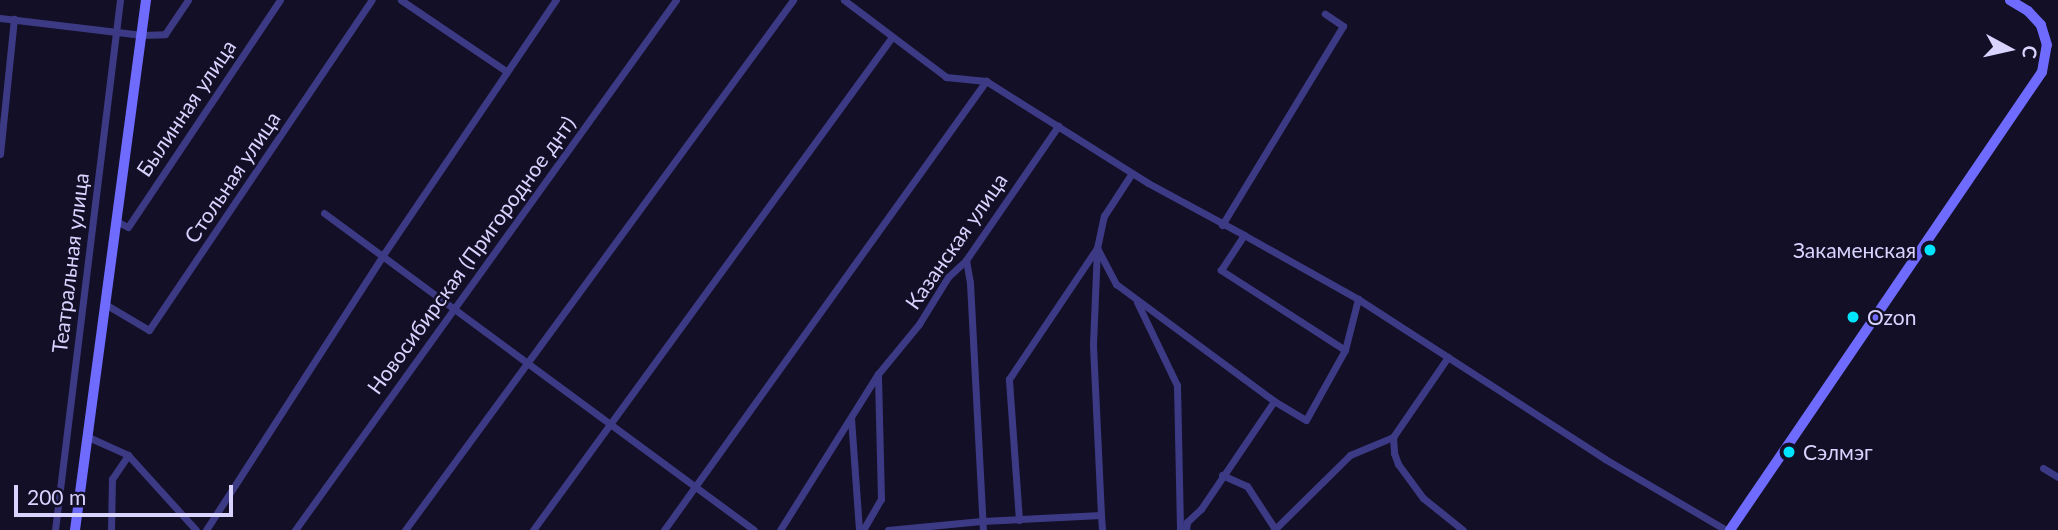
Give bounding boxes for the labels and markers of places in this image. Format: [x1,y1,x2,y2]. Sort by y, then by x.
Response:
place label: Закаменская [1793,237,1916,263]
marker: Закаменская [1922,242,1938,258]
place label: Ozon [1867,304,1916,330]
marker: Ozon [1845,309,1861,325]
place label: Сэлмэг [1803,439,1873,465]
marker: Сэлмэг [1781,444,1797,460]

